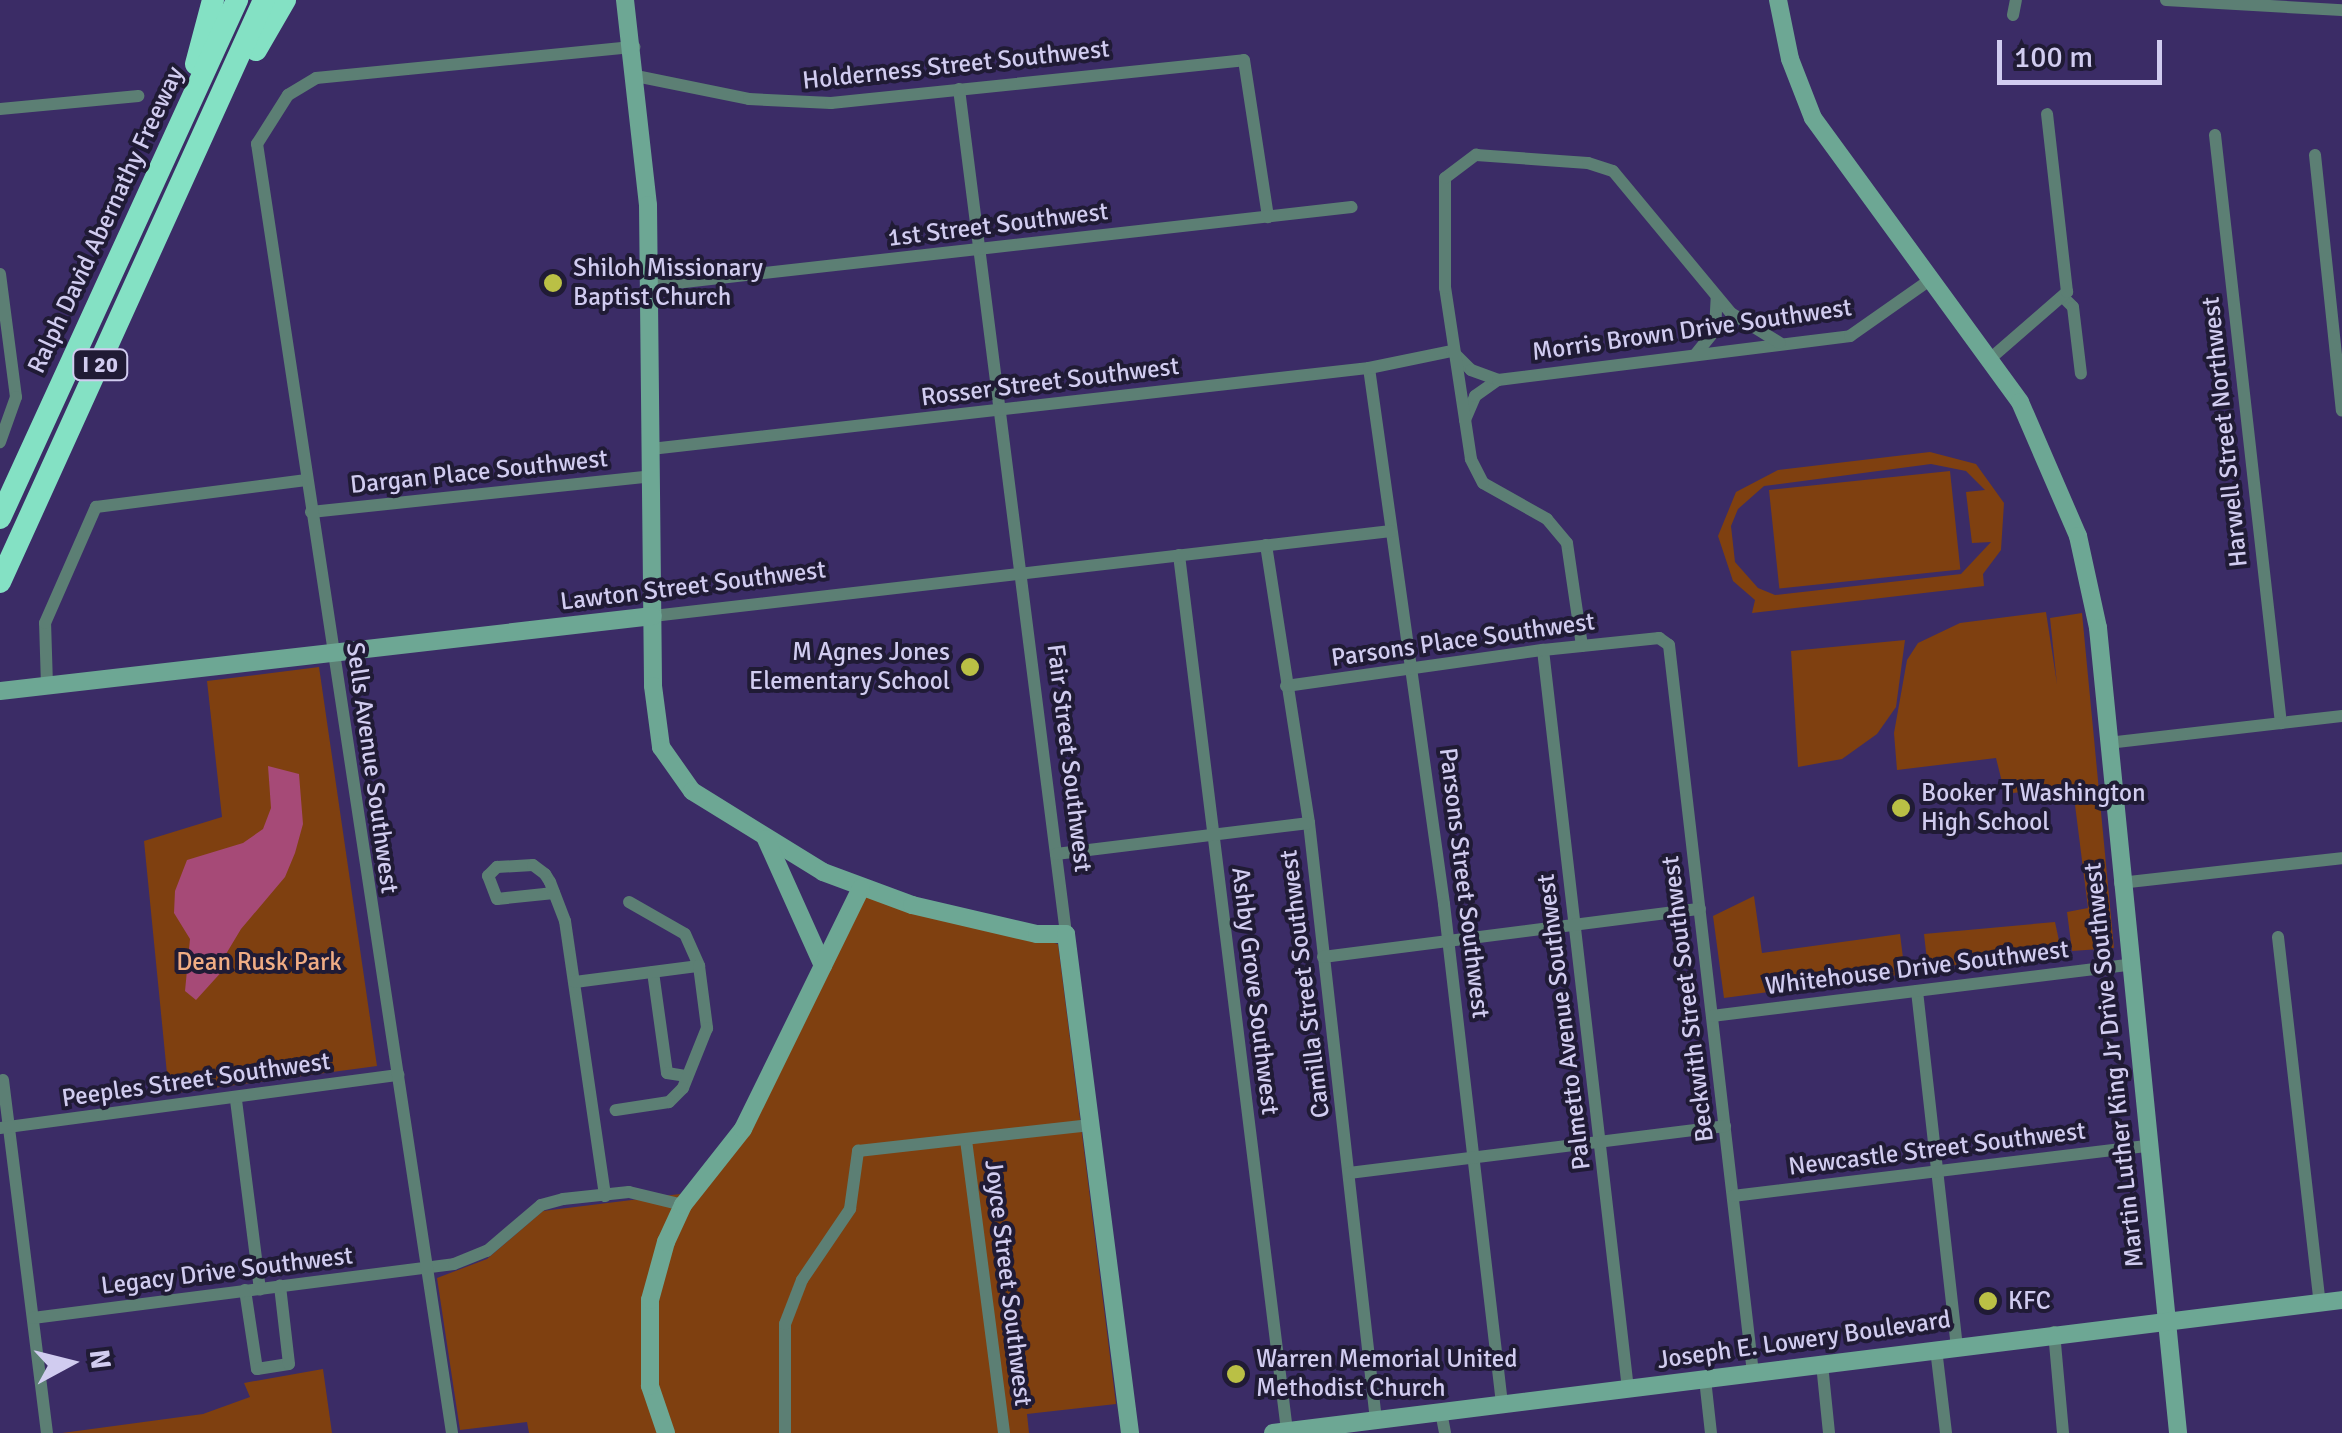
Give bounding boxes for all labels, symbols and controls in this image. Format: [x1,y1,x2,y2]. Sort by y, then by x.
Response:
scale bar [2002,20,2167,82]
street label: Holderness Street Southwest [801,34,1111,96]
text: 100 m [2014,39,2093,76]
street label: Ralph David Abernathy Freeway [22,62,190,378]
street label: 1st Street Southwest [886,197,1110,253]
place label: Shiloh Missionary Baptist Church [573,254,763,313]
marker: Shiloh Missionary Baptist Church [542,272,564,294]
street label: Morris Brown Drive Southwest [1530,293,1854,367]
street label: Harwell Street Northwest [2196,295,2254,569]
road number: I 20 [70,348,130,382]
street label: Rosser Street Southwest [919,351,1181,413]
street label: Dargan Place Southwest [349,444,609,500]
street label: Lawton Street Southwest [558,555,828,617]
street label: Parsons Place Southwest [1329,607,1597,673]
place label: M Agnes Jones Elementary School [749,638,950,697]
street label: Sells Avenue Southwest [340,640,404,896]
street label: Fair Street Southwest [1040,642,1098,874]
marker: M Agnes Jones Elementary School [959,656,981,678]
street label: Parsons Street Southwest [1432,746,1496,1020]
place label: Booker T Washington High School [1921,779,2146,838]
marker: Booker T Washington High School [1890,797,1912,819]
street label: Camilla Street Southwest [1274,848,1336,1120]
street label: Beckwith Street Southwest [1656,854,1720,1144]
street label: Martin Luther King Jr Drive Southwest [2078,861,2150,1269]
street label: Ashby Grove Southwest [1225,865,1285,1117]
street label: Palmetto Avenue Southwest [1531,872,1597,1172]
street label: Whitehouse Drive Southwest [1763,934,2071,1002]
park label: Dean Rusk Park [176,947,342,977]
street label: Peeples Street Southwest [60,1046,332,1114]
street label: Newcastle Street Southwest [1787,1116,2087,1182]
street label: Joyce Street Southwest [978,1158,1038,1408]
street label: Legacy Drive Southwest [99,1241,355,1301]
place label: KFC [2008,1286,2051,1316]
marker: KFC [1977,1290,1999,1312]
street label: Joseph E. Lowery Boulevard [1655,1305,1953,1375]
north arrow [20,1313,120,1413]
place label: Warren Memorial United Methodist Church [1256,1345,1517,1404]
text: N [82,1348,118,1371]
marker: Warren Memorial United Methodist Church [1225,1363,1247,1385]

